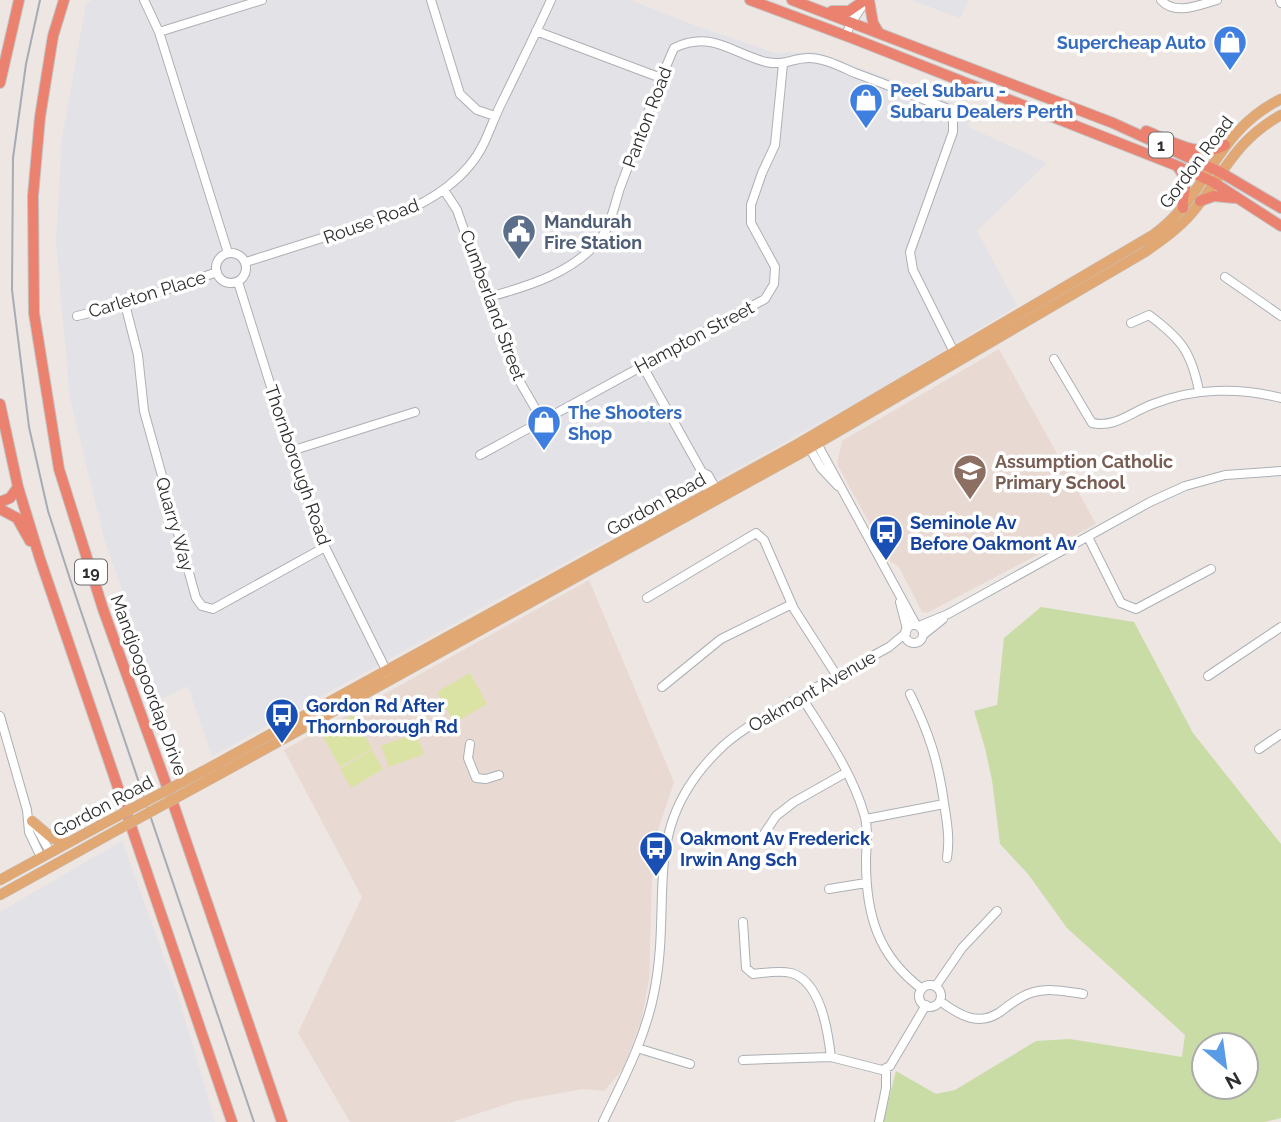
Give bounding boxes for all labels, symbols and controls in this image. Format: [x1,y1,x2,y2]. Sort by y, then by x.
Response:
shop icon: Supercheap Auto [1211,23,1249,72]
place label: Supercheap Auto [1057,32,1206,53]
street label: Panton Road [618,64,676,170]
place label: Peel Subaru - Subaru Dealers Perth [890,80,1073,122]
shop icon: Peel Subaru - Subaru Dealers Perth [847,81,885,130]
street label: Gordon Road [1155,112,1237,212]
road number: 1 [1149,132,1173,158]
street label: Rouse Road [320,194,422,248]
place label: Mandurah Fire Station [544,211,642,253]
public building icon: Mandurah Fire Station [500,212,538,261]
street label: Cumberland Street [456,227,530,383]
street label: Carleton Place [86,266,209,322]
street label: Hampton Street [631,297,757,377]
street label: Thornborough Road [261,382,335,548]
place label: The Shooters Shop [568,402,682,444]
shop icon: The Shooters Shop [525,403,563,452]
place label: Assumption Catholic Primary School [995,451,1173,493]
school or university icon: Assumption Catholic Primary School [951,452,989,501]
street label: Gordon Road [603,468,709,540]
street label: Quarry Way [152,474,199,574]
place label: Seminole Av Before Oakmont Av [910,512,1077,554]
bus stop icon: Seminole Av Before Oakmont Av [867,513,905,562]
road number: 19 [75,559,107,584]
street label: Mandjoogoordap Drive [106,592,192,779]
street label: Oakmont Avenue [745,646,880,736]
place label: Gordon Rd After Thornborough Rd [306,695,458,737]
bus stop icon: Gordon Rd After Thornborough Rd [263,696,301,745]
street label: Gordon Road [50,771,156,841]
place label: Oakmont Av Frederick Irwin Ang Sch [680,828,871,870]
bus stop icon: Oakmont Av Frederick Irwin Ang Sch [637,829,675,878]
north arrow [1190,1031,1260,1101]
text: N [1222,1068,1245,1094]

